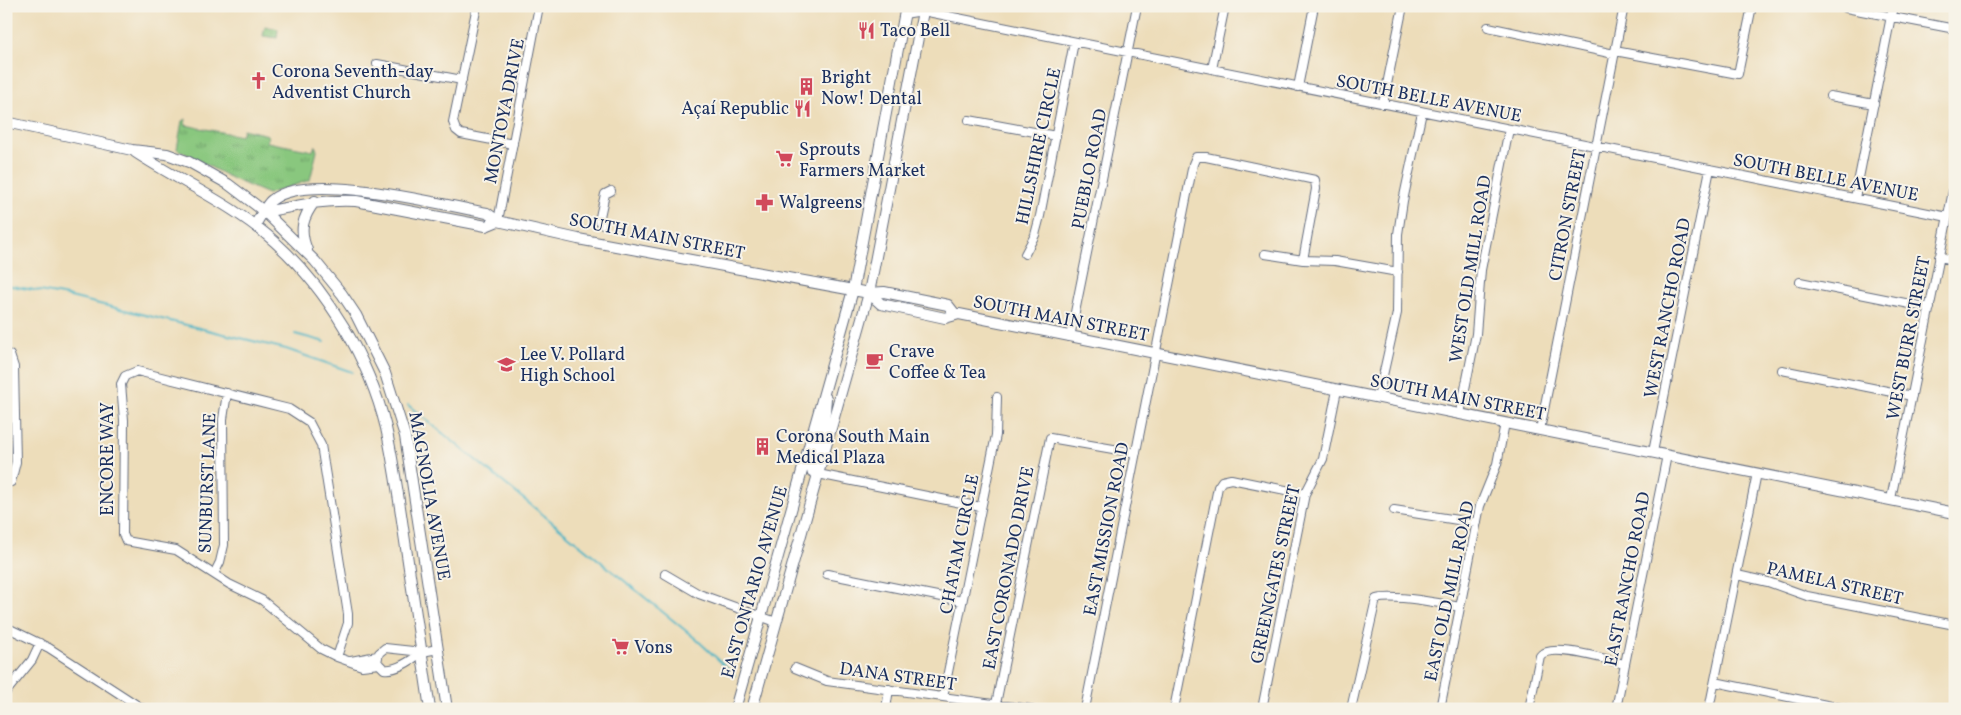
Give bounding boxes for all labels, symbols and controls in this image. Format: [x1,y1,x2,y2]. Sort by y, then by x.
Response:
place label: Taco Bell [880,19,950,44]
restaurant icon: Taco Bell [856,20,876,40]
street label: MONTOYA DRIVE [479,36,532,186]
place label: Corona Seventh-day Adventist Church [272,60,434,106]
street label: HILLSHIRE CIRCLE [1011,65,1068,227]
place label: Bright Now! Dental [821,66,922,112]
street label: SOUTH BELLE AVENUE [1334,69,1524,130]
church icon: Corona Seventh-day Adventist Church [248,71,268,91]
building icon: Bright Now! Dental [797,77,817,97]
place label: Açaí Republic [681,97,789,122]
restaurant icon: Açaí Republic [793,98,813,118]
street label: PUEBLO ROAD [1067,107,1114,232]
place label: Sprouts Farmers Market [799,138,926,184]
street label: CITRON STREET [1543,147,1594,283]
street label: SOUTH BELLE AVENUE [1731,148,1921,209]
supermarket icon: Sprouts Farmers Market [775,149,795,169]
street label: WEST OLD MILL ROAD [1444,174,1499,365]
place label: Walgreens [779,191,862,216]
pharmacy icon: Walgreens [755,192,775,212]
street label: SOUTH MAIN STREET [567,208,747,267]
street label: WEST RANCHO ROAD [1639,216,1698,400]
street label: WEST BURR STREET [1881,254,1938,422]
street label: SOUTH MAIN STREET [971,290,1151,349]
place label: Crave Coffee & Tea [889,340,986,386]
place label: Lee V. Pollard High School [520,343,625,389]
cafe icon: Crave Coffee & Tea [865,351,885,371]
school or university icon: Lee V. Pollard High School [496,354,516,374]
street label: SOUTH MAIN STREET [1368,369,1548,428]
street label: ENCORE WAY [96,402,121,516]
street label: MAGNOLIA AVENUE [401,410,456,583]
street label: SUNBURST LANE [194,412,223,554]
place label: Corona South Main Medical Plaza [776,425,930,471]
building icon: Corona South Main Medical Plaza [752,436,772,456]
street label: EAST MISSION ROAD [1078,440,1137,618]
street label: EAST CORONADO DRIVE [977,464,1041,672]
street label: CHATAM CIRCLE [935,472,986,616]
street label: GREENGATES STREET [1245,482,1308,666]
street label: EAST ONTARIO AVENUE [716,483,795,682]
street label: EAST RANCHO ROAD [1599,490,1658,669]
street label: EAST OLD MILL ROAD [1419,499,1482,684]
street label: PAMELA STREET [1764,557,1906,612]
place label: Vons [634,636,673,661]
supermarket icon: Vons [610,637,630,657]
street label: DANA STREET [838,657,958,698]

